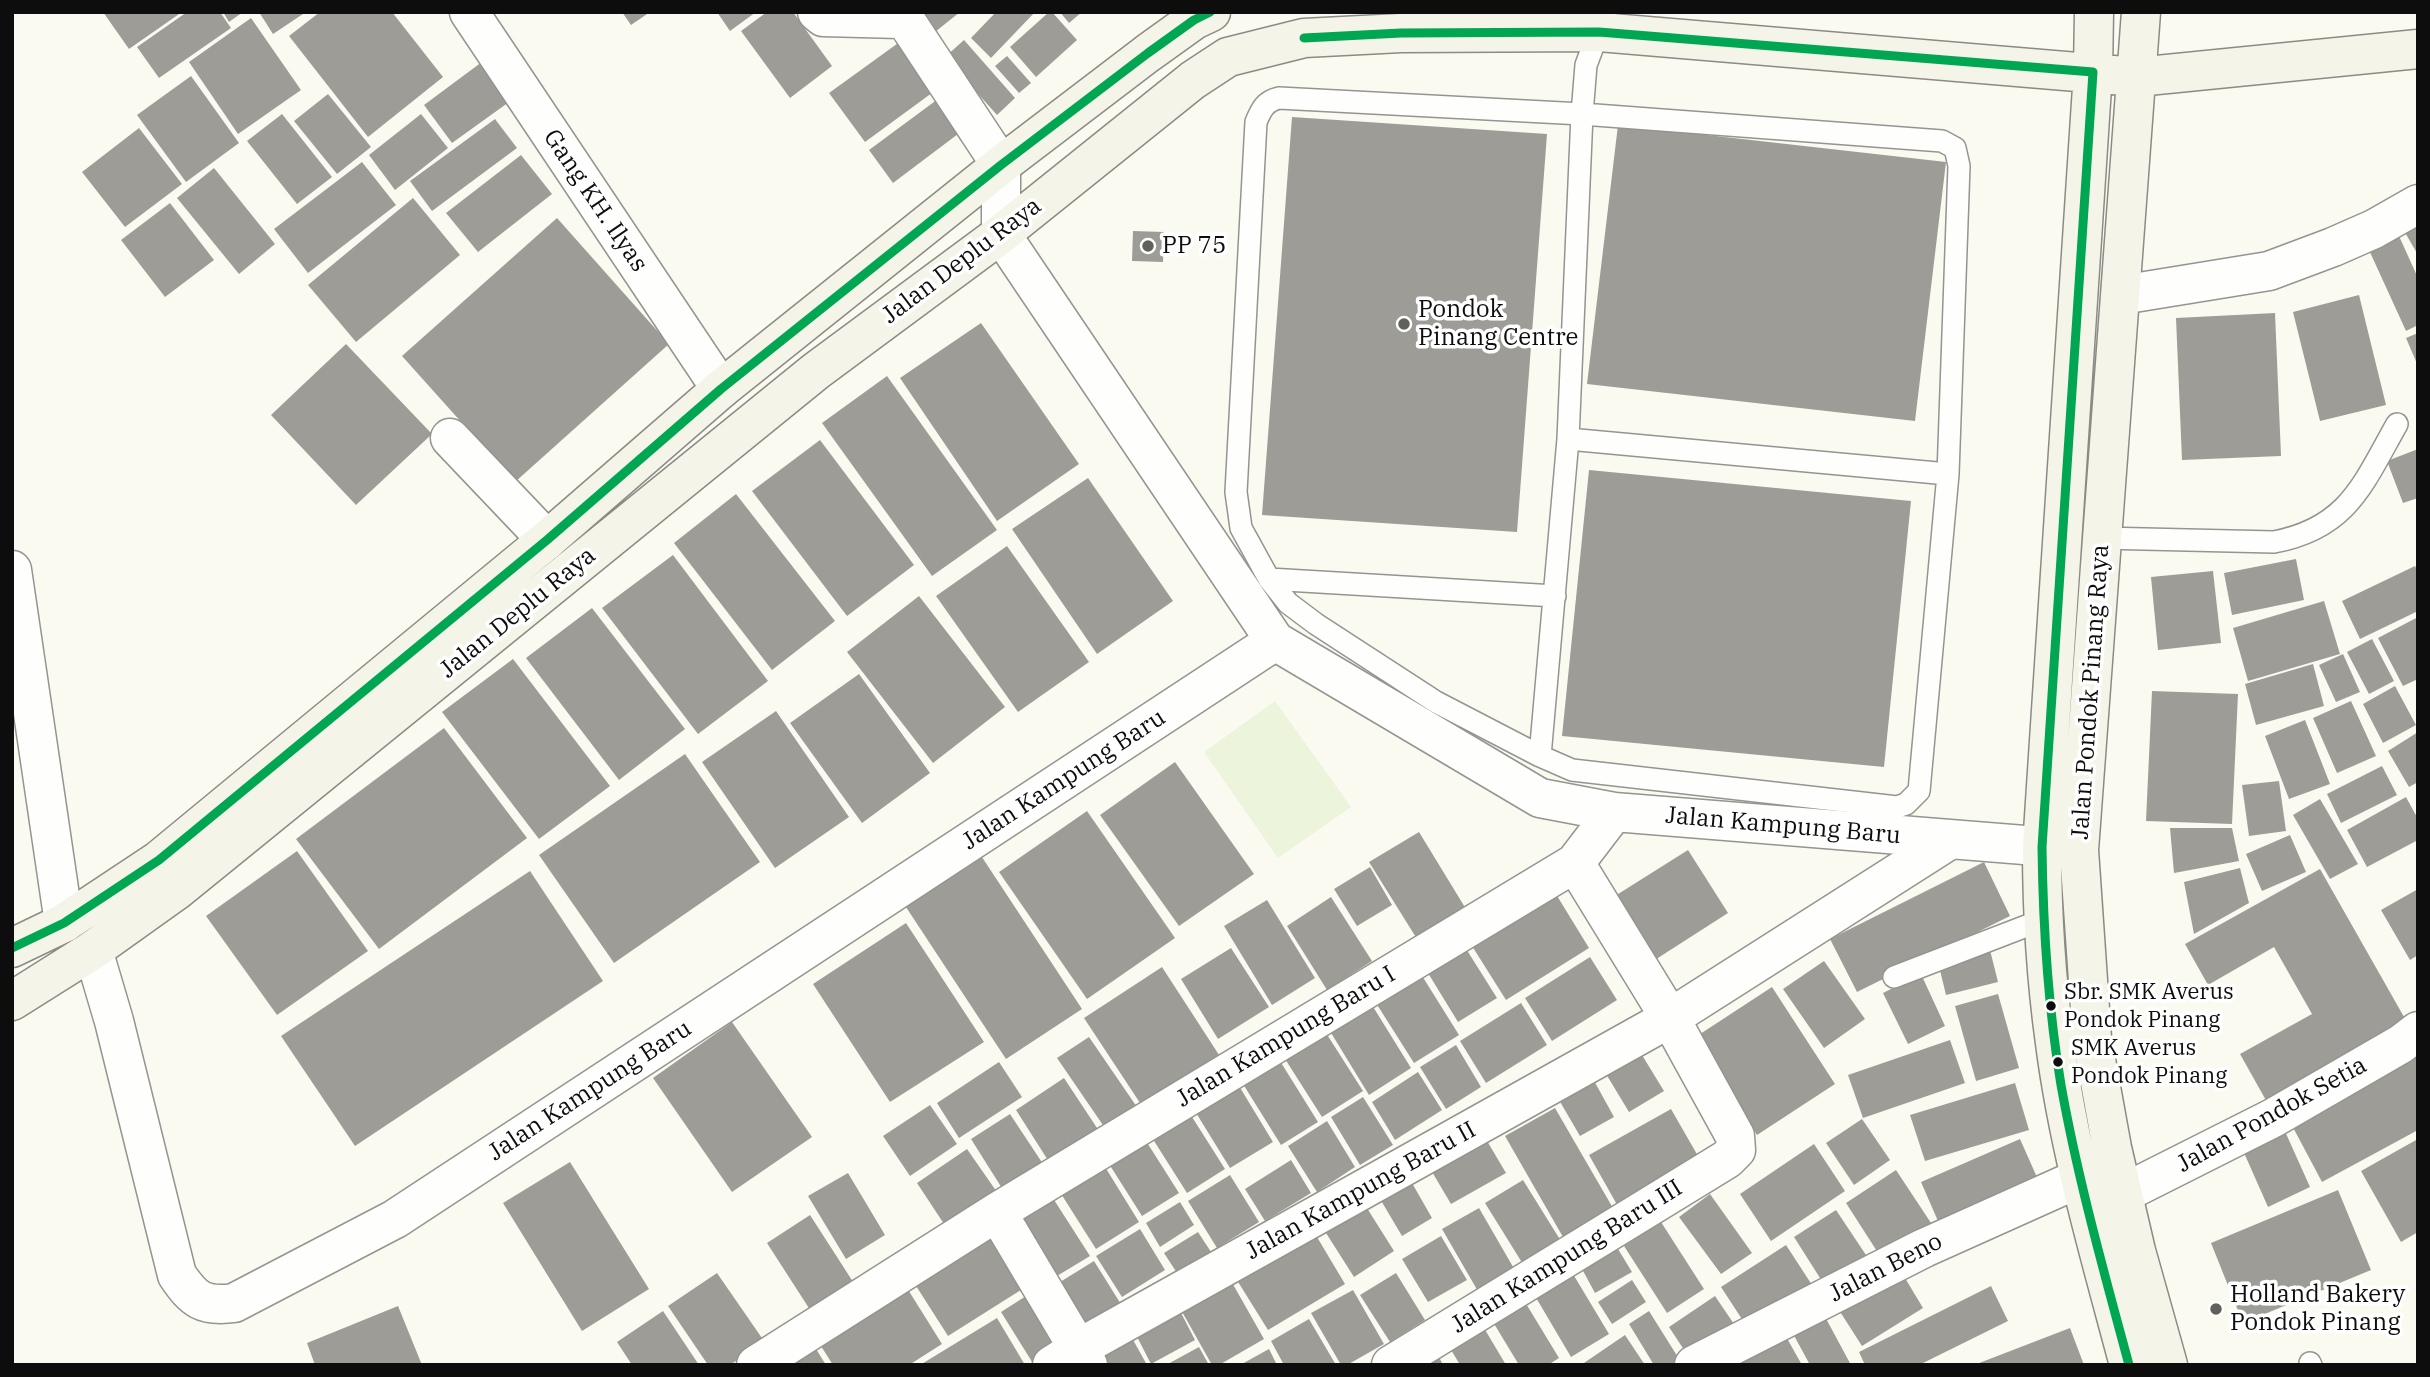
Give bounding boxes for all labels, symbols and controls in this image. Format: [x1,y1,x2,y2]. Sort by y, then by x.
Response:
street label: Gang KH. Ilyas [537,124,653,278]
street label: Jalan Deplu Raya [877,192,1047,330]
place label: PP 75 [1162,232,1226,260]
marker: PP 75 [1140,238,1156,254]
place label: Pondok Pinang Centre [1418,296,1578,352]
marker: Pondok Pinang Centre [1396,316,1412,332]
street label: Jalan Deplu Raya [434,541,602,685]
street label: Jalan Pondok Pinang Raya [2066,543,2116,841]
street label: Jalan Kampung Baru [957,704,1171,856]
street label: Jalan Kampung Baru [1664,801,1902,851]
street label: Jalan Kampung Baru I [1171,960,1401,1114]
place label: Sbr. SMK Averus Pondok Pinang [2064,980,2234,1032]
marker: Sbr. SMK Averus Pondok Pinang [2044,999,2058,1013]
street label: Jalan Kampung Baru [483,1015,697,1167]
place label: SMK Averus Pondok Pinang [2071,1036,2227,1088]
street label: Jalan Pondok Setia [2172,1051,2372,1179]
marker: SMK Averus Pondok Pinang [2051,1055,2065,1069]
street label: Jalan Kampung Baru II [1241,1116,1481,1266]
street label: Jalan Kampung Baru III [1446,1174,1688,1340]
street label: Jalan Beno [1825,1227,1947,1309]
place label: Holland Bakery Pondok Pinang [2230,1281,2405,1337]
marker: Holland Bakery Pondok Pinang [2208,1301,2224,1317]

